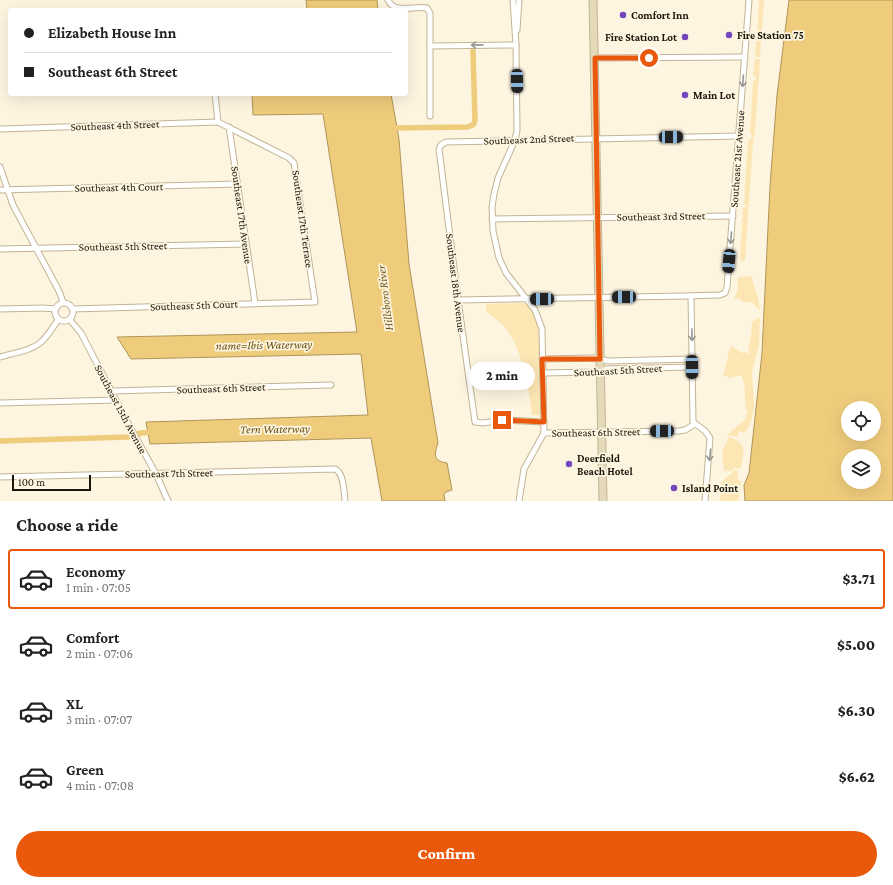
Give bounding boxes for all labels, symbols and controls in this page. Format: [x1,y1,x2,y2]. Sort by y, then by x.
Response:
place label: Comfort Inn [631,9,689,21]
marker: Comfort Inn [618,10,628,20]
text: Elizabeth House Inn [48,25,176,41]
place label: Fire Station 75 [737,29,804,41]
marker: Fire Station 75 [724,30,734,40]
place label: Fire Station Lot [605,31,677,43]
marker: Fire Station Lot [680,32,690,42]
one-way arrow [471,41,484,49]
route start [640,49,658,67]
text: Southeast 6th Street [48,64,177,80]
car [511,69,523,93]
one-way arrow [740,74,747,87]
place label: Main Lot [693,89,735,101]
marker: Main Lot [680,90,690,100]
street label: Southeast 21st Avenue [728,110,746,208]
street label: Southeast 4th Street [70,117,160,133]
street label: Southeast 2nd Street [483,131,575,147]
car [659,131,683,143]
street label: Southeast 17th Avenue [229,165,255,265]
street label: Southeast 17th Terrace [290,169,316,269]
street label: Southeast 4th Court [75,180,164,194]
street label: Southeast 3rd Street [617,209,706,223]
one-way arrow [727,231,735,244]
street label: Southeast 18th Avenue [444,233,468,333]
street label: Southeast 5th Street [79,239,168,253]
car [722,249,736,273]
water label: Hillsboro River [374,264,396,332]
car [612,291,636,303]
car [530,293,554,305]
street label: Southeast 5th Court [150,297,239,313]
one-way arrow [688,328,695,341]
water label: name=Ibis Waterway [216,337,312,353]
car [686,355,698,379]
callout: 2 min [469,362,535,390]
street label: Southeast 5th Street [574,362,663,378]
street label: Southeast 15th Avenue [93,363,150,456]
text: 2 min [486,368,518,383]
street label: Southeast 6th Street [176,380,266,396]
map controls [841,401,881,489]
button: locate [841,401,881,441]
route end [493,411,511,429]
water label: Tern Waterway [240,421,310,437]
street label: Southeast 6th Street [551,425,641,439]
car [650,425,674,437]
one-way arrow [706,449,713,462]
button: layers [841,449,881,489]
place label: Deerfield Beach Hotel [577,452,633,477]
marker: Deerfield Beach Hotel [564,459,574,469]
street label: Southeast 7th Street [125,466,214,480]
scale bar [12,473,91,492]
text: 100 m [18,476,45,488]
place label: Island Point [682,482,738,494]
marker: Island Point [669,483,679,493]
text: Choose a ride [16,515,118,535]
icon: car [18,561,54,597]
text: Economy [66,564,125,580]
text: $3.71 [843,571,875,587]
text: 1 min · 07:05 [66,580,131,595]
icon: car [18,627,54,663]
text: Comfort [66,630,120,646]
text: $5.00 [837,637,875,653]
text: 2 min · 07:06 [66,646,133,661]
icon: car [18,693,54,729]
text: XL [66,696,83,712]
text: $6.30 [838,703,875,719]
text: 3 min · 07:07 [66,712,132,727]
icon: car [18,759,54,795]
text: Green [66,762,104,778]
text: $6.62 [839,769,875,785]
text: 4 min · 07:08 [66,778,134,793]
button: Confirm [16,831,877,877]

